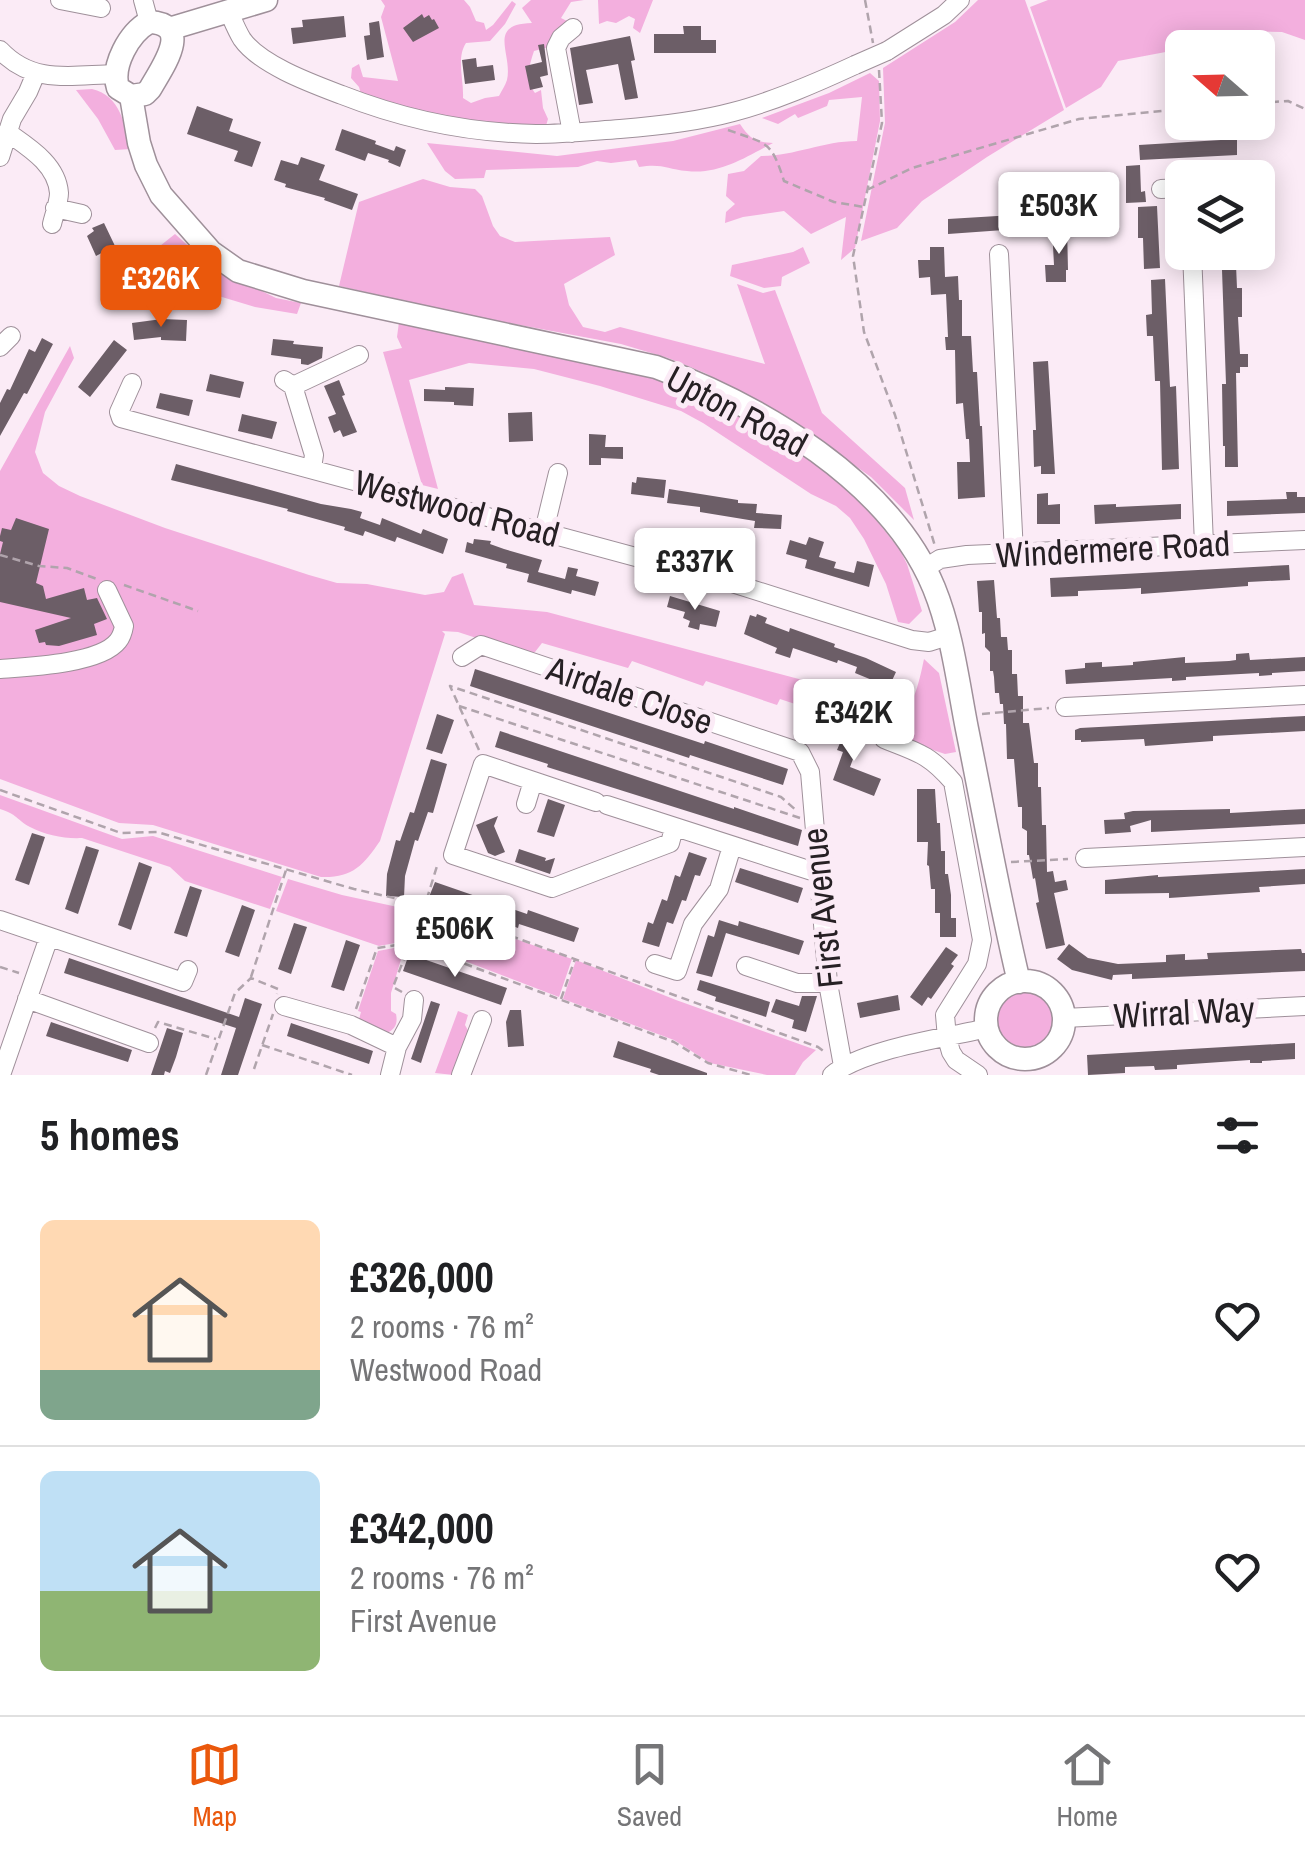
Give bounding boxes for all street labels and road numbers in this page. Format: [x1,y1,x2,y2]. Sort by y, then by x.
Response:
street label: Upton Road [658,354,816,468]
street label: Westwood Road [349,458,565,558]
street label: Windermere Road [995,519,1231,579]
street label: Airdale Close [540,644,719,745]
street label: First Avenue [790,826,854,990]
street label: Wirral Way [1112,985,1256,1039]

